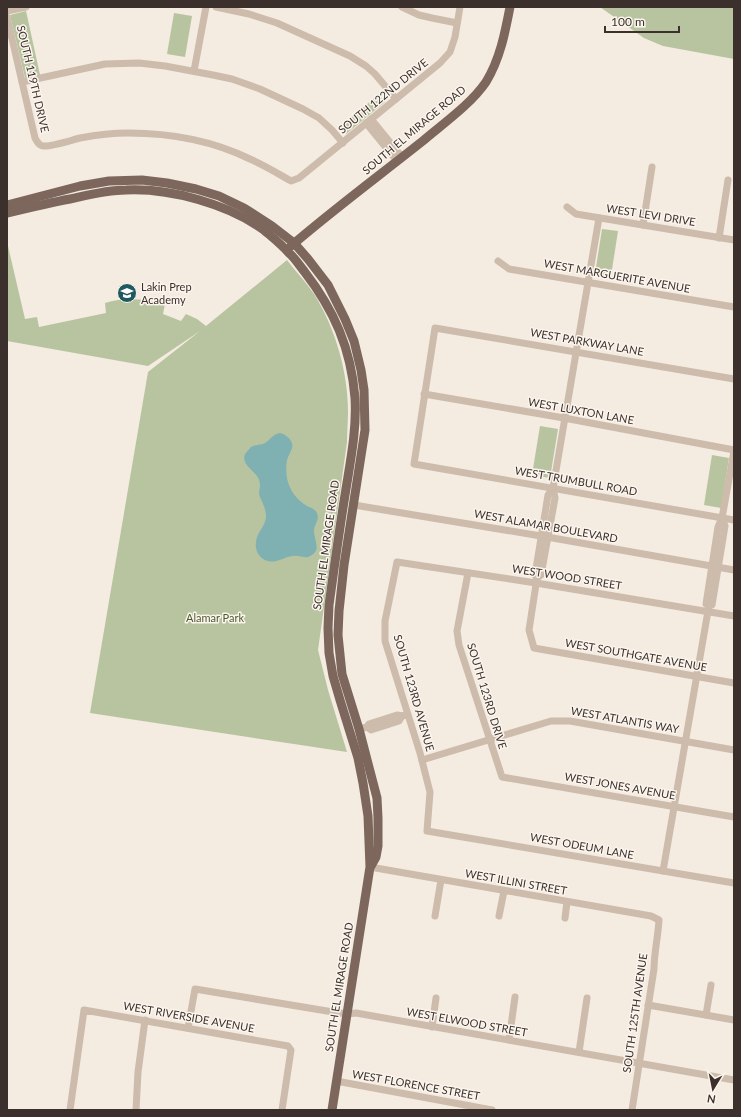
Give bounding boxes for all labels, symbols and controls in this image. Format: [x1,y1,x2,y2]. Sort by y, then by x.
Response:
scale bar [605,8,679,34]
text: 100 m [611,14,645,29]
street label: SOUTH 119TH DRIVE [15,24,52,134]
street label: SOUTH 122ND DRIVE [335,55,430,136]
street label: SOUTH EL MIRAGE ROAD [359,83,468,177]
street label: WEST LEVI DRIVE [606,201,697,228]
street label: WEST MARGUERITE AVENUE [543,256,691,295]
place label: Lakin Prep Academy [141,280,192,306]
school or university icon: Lakin Prep Academy [116,282,138,304]
street label: WEST PARKWAY LANE [529,325,645,358]
street label: WEST LUXTON LANE [527,395,635,426]
street label: WEST TRUMBULL ROAD [514,463,638,498]
street label: SOUTH EL MIRAGE ROAD [310,479,341,611]
street label: WEST ALAMAR BOULEVARD [473,506,619,545]
street label: WEST WOOD STREET [511,561,623,592]
park label: Alamar Park [186,611,244,624]
street label: SOUTH 123RD AVENUE [392,633,437,753]
street label: WEST SOUTHGATE AVENUE [564,636,708,673]
street label: SOUTH 123RD DRIVE [465,641,510,750]
street label: WEST ATLANTIS WAY [570,704,680,735]
street label: WEST JONES AVENUE [564,769,677,802]
street label: WEST ODEUM LANE [529,830,635,861]
street label: WEST ILLINI STREET [464,866,568,897]
street label: SOUTH EL MIRAGE ROAD [322,921,355,1053]
street label: SOUTH 125TH AVENUE [620,952,649,1074]
street label: WEST RIVERSIDE AVENUE [122,999,256,1034]
street label: WEST ELWOOD STREET [406,1004,529,1039]
street label: WEST FLORENCE STREET [351,1067,482,1102]
north arrow [693,1069,733,1109]
text: N [706,1092,716,1106]

